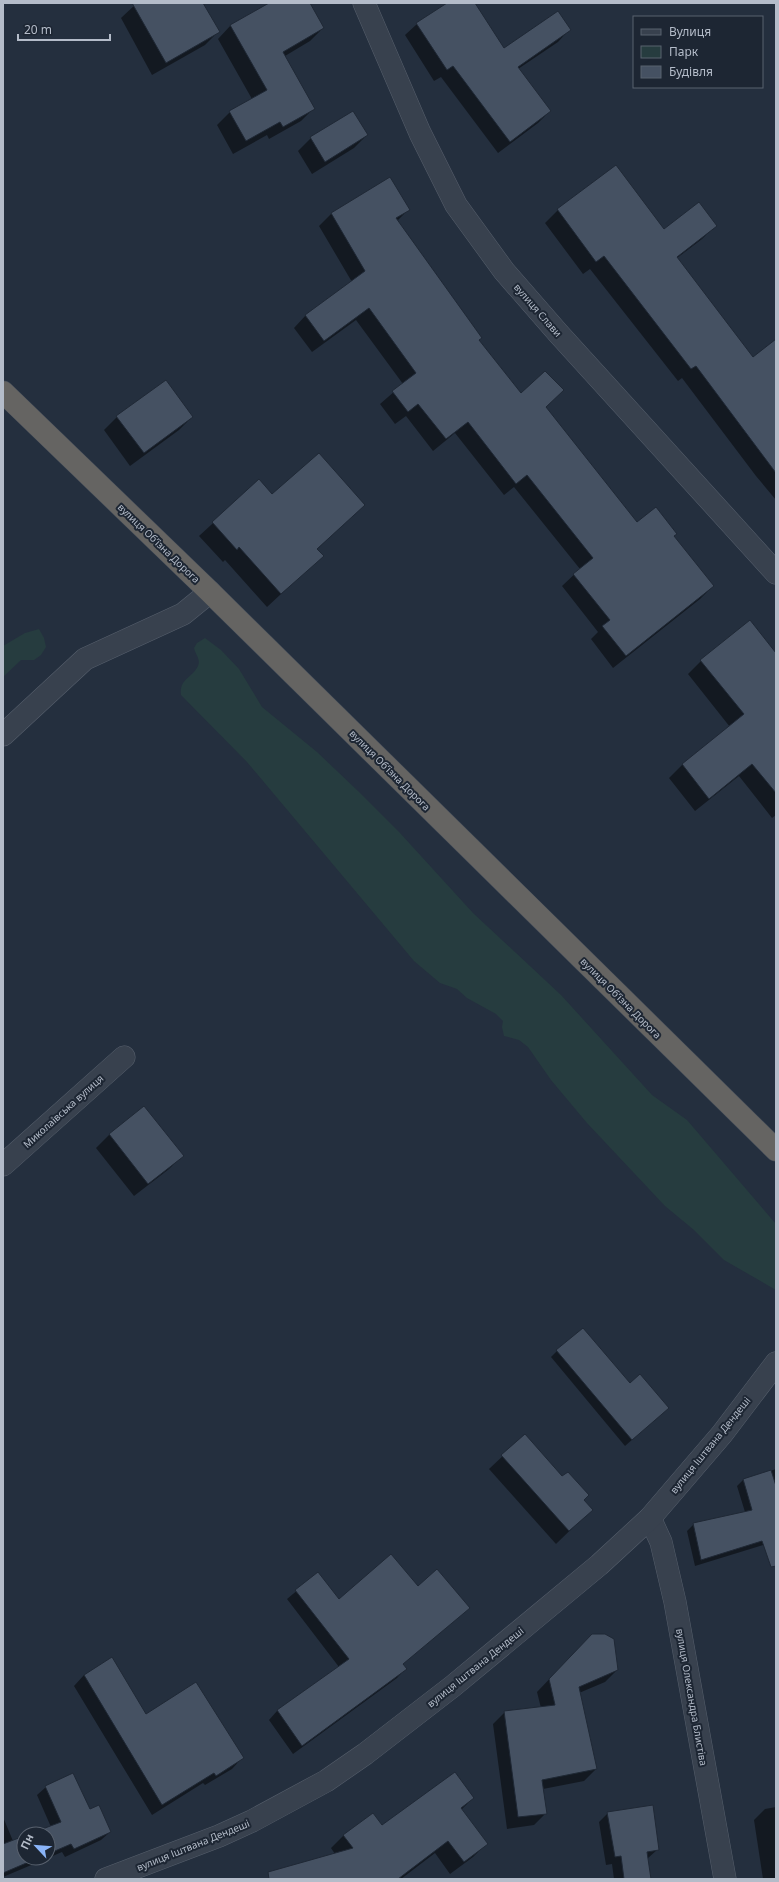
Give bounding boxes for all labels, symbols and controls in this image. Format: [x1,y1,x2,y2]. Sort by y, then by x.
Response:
scale bar [18,16,110,42]
legend [633,16,763,88]
text: 20 m [24,21,52,38]
text: Вулиця [669,23,711,40]
text: Парк [669,43,699,60]
text: Будівля [669,63,713,80]
street label: вулиця Слави [511,280,565,340]
street label: вулиця Обʼїзна Дорога [115,500,203,586]
street label: вулиця Обʼїзна Дорога [347,727,433,813]
street label: вулиця Обʼїзна Дорога [578,955,664,1041]
street label: Миколаївська вулиця [20,1071,106,1151]
street label: вулиця Іштвана Дендеші [667,1394,753,1496]
street label: вулиця Іштвана Дендеші [424,1624,526,1710]
street label: вулиця Олександра Блистіва [673,1627,711,1767]
street label: вулиця Іштвана Дендеші [134,1816,252,1874]
north arrow [16,1826,56,1866]
text: Пн [16,1831,37,1852]

